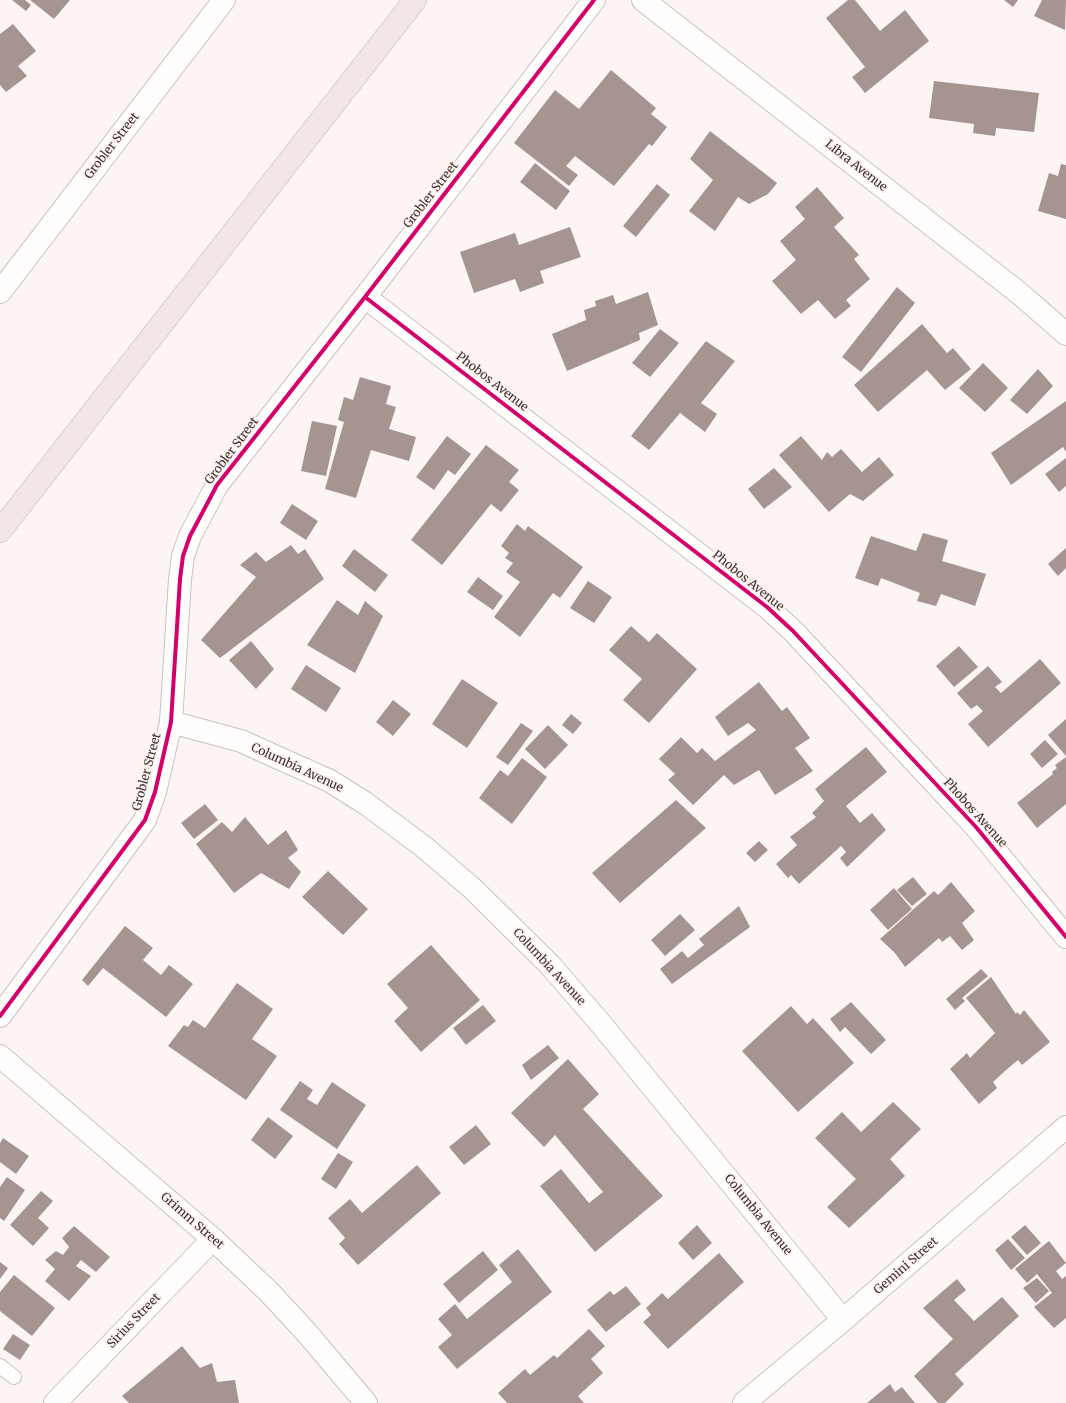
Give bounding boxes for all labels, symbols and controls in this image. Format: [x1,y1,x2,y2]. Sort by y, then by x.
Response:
street label: Grobler Street [82,110,142,182]
street label: Libra Avenue [822,137,890,195]
street label: Grobler Street [401,159,461,231]
street label: Phobos Avenue [453,349,531,415]
street label: Grobler Street [202,415,262,487]
street label: Phobos Avenue [709,548,787,614]
street label: Grobler Street [130,731,164,813]
street label: Columbia Avenue [249,740,345,796]
street label: Phobos Avenue [940,776,1010,850]
street label: Columbia Avenue [510,926,588,1008]
street label: Columbia Avenue [721,1172,795,1258]
street label: Grimm Street [158,1190,226,1252]
street label: Gemini Street [871,1234,941,1298]
street label: Sirius Street [104,1291,164,1351]

